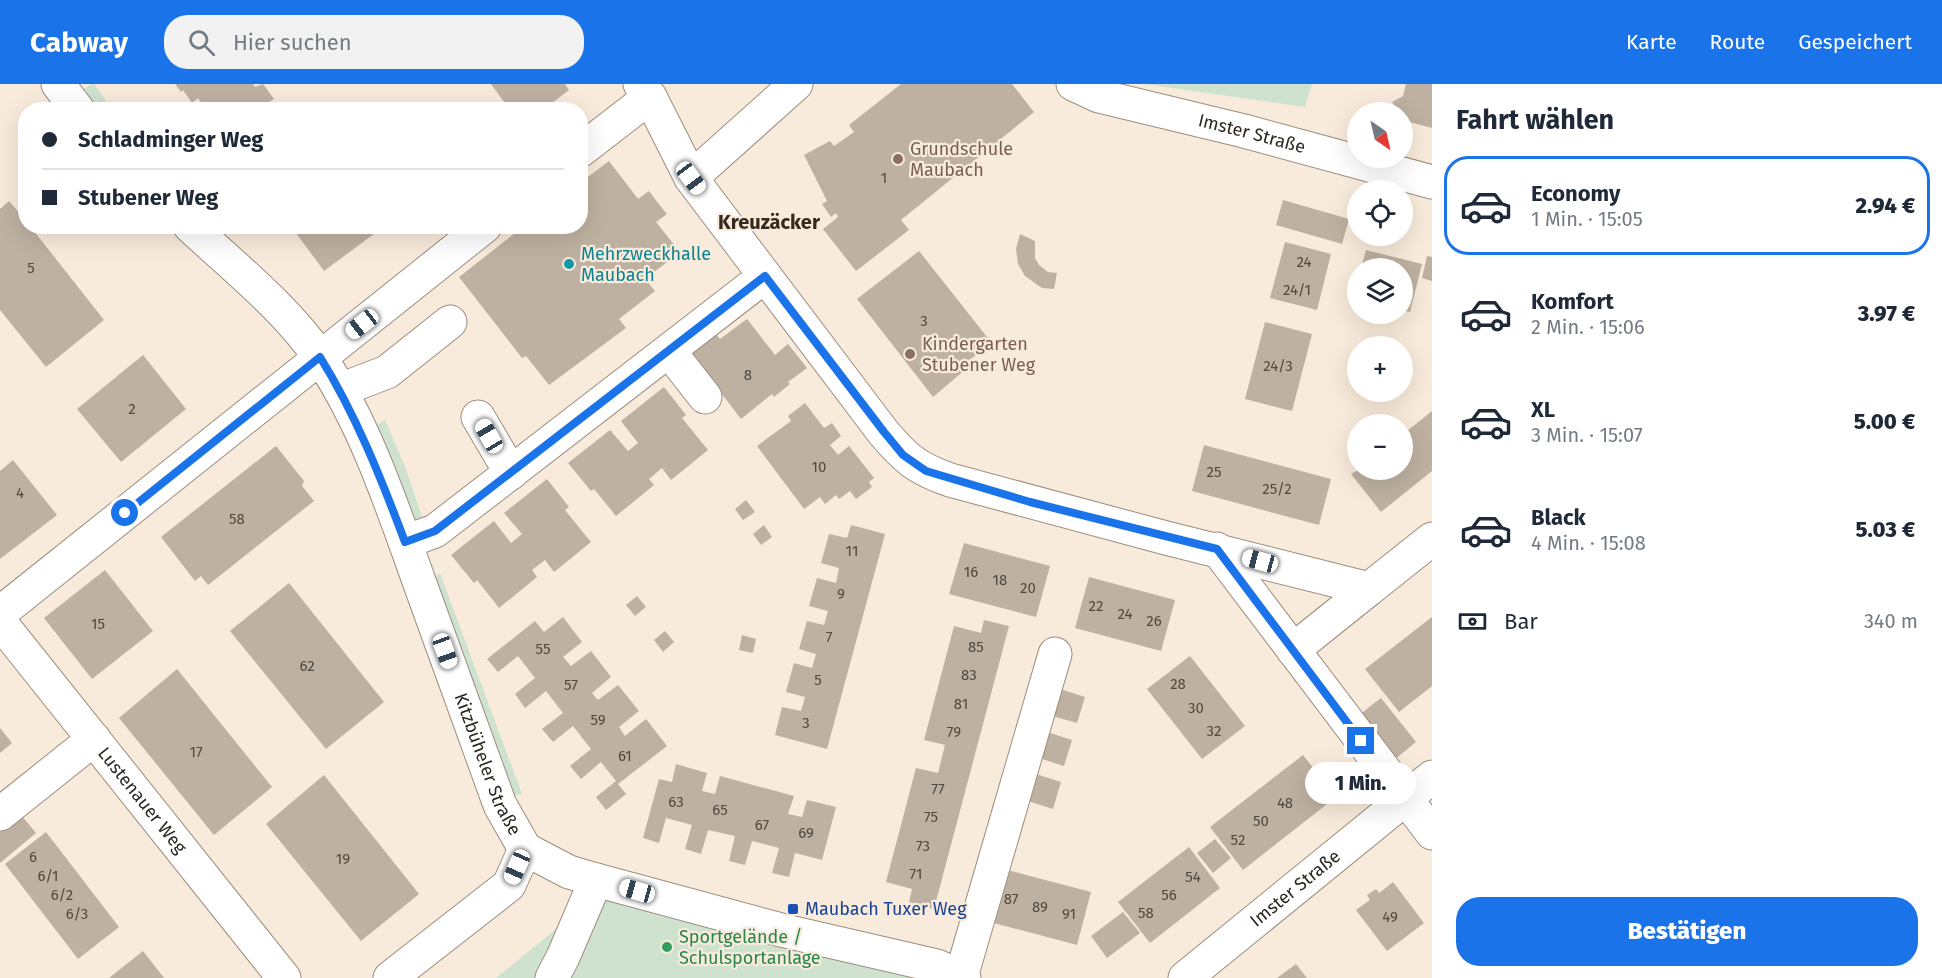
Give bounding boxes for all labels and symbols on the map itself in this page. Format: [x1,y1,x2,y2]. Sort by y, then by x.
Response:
north arrow [1347,102,1413,168]
street label: Imster Straße [1196,109,1308,158]
place label: Grundschule Maubach [910,138,1013,181]
marker: Grundschule Maubach [891,152,905,166]
car [673,158,709,198]
house number: 1 [881,169,887,187]
district label: Kreuzäcker [718,210,821,234]
place label: Mehrzweckhalle Maubach [581,243,711,286]
house number: 24 [1296,253,1312,271]
marker: Mehrzweckhalle Maubach [562,257,576,271]
house number: 5 [27,259,35,277]
house number: 24/1 [1283,281,1311,299]
car [342,306,382,342]
house number: 3 [920,312,928,330]
place label: Kindergarten Stubener Weg [922,333,1036,376]
marker: Kindergarten Stubener Weg [903,347,917,361]
house number: 24/3 [1263,357,1293,375]
house number: 8 [744,366,752,384]
house number: 2 [128,400,136,418]
car [472,416,506,456]
house number: 10 [812,458,826,476]
house number: 25 [1207,463,1221,481]
house number: 25/2 [1262,480,1292,498]
house number: 4 [16,484,24,502]
route start [111,499,138,526]
house number: 58 [229,510,245,528]
house number: 11 [846,542,858,560]
car [1240,548,1280,574]
house number: 16 [964,563,978,581]
house number: 18 [993,571,1007,589]
house number: 20 [1020,579,1036,597]
house number: 9 [837,585,845,603]
house number: 22 [1089,597,1103,615]
house number: 24 [1117,605,1133,623]
house number: 26 [1146,612,1162,630]
house number: 15 [91,615,105,633]
house number: 7 [826,628,833,646]
car [430,631,460,671]
house number: 85 [968,638,984,656]
house number: 55 [536,640,550,658]
house number: 62 [299,657,315,675]
house number: 83 [961,666,977,684]
house number: 5 [814,671,822,689]
house number: 28 [1170,675,1186,693]
house number: 57 [564,676,578,694]
street label: Kitzbüheler Straße [449,690,526,839]
house number: 81 [954,695,968,713]
house number: 30 [1188,699,1204,717]
house number: 59 [590,711,606,729]
house number: 3 [802,714,810,732]
house number: 32 [1207,722,1221,740]
house number: 79 [947,723,961,741]
route end [1347,727,1374,754]
street label: Lustenauer Weg [93,743,192,858]
house number: 17 [189,743,203,761]
house number: 61 [618,747,632,765]
callout: 1 Min. [1306,762,1416,804]
house number: 77 [931,780,945,798]
house number: 63 [668,793,684,811]
house number: 48 [1277,794,1293,812]
house number: 65 [712,801,728,819]
house number: 75 [924,808,938,826]
house number: 50 [1253,812,1269,830]
house number: 67 [755,816,769,834]
house number: 69 [798,824,814,842]
house number: 52 [1231,831,1245,849]
house number: 73 [916,837,930,855]
street label: Imster Straße [1246,845,1345,932]
car [501,847,533,887]
house number: 6 [29,848,37,866]
house number: 19 [336,850,350,868]
house number: 71 [910,865,922,883]
house number: 6/1 [37,867,59,885]
house number: 54 [1185,868,1201,886]
car [617,877,657,905]
house number: 6/2 [51,886,73,904]
house number: 56 [1161,886,1177,904]
house number: 87 [1004,890,1019,908]
place label: Maubach Tuxer Weg [805,898,967,920]
house number: 89 [1032,898,1048,916]
marker: Maubach Tuxer Weg [786,902,800,916]
house number: 58 [1138,904,1154,922]
house number: 6/3 [66,905,88,923]
house number: 91 [1062,905,1076,923]
house number: 49 [1382,908,1398,926]
place label: Sportgelände / Schulsportanlage [679,926,821,969]
marker: Sportgelände / Schulsportanlage [660,940,674,954]

